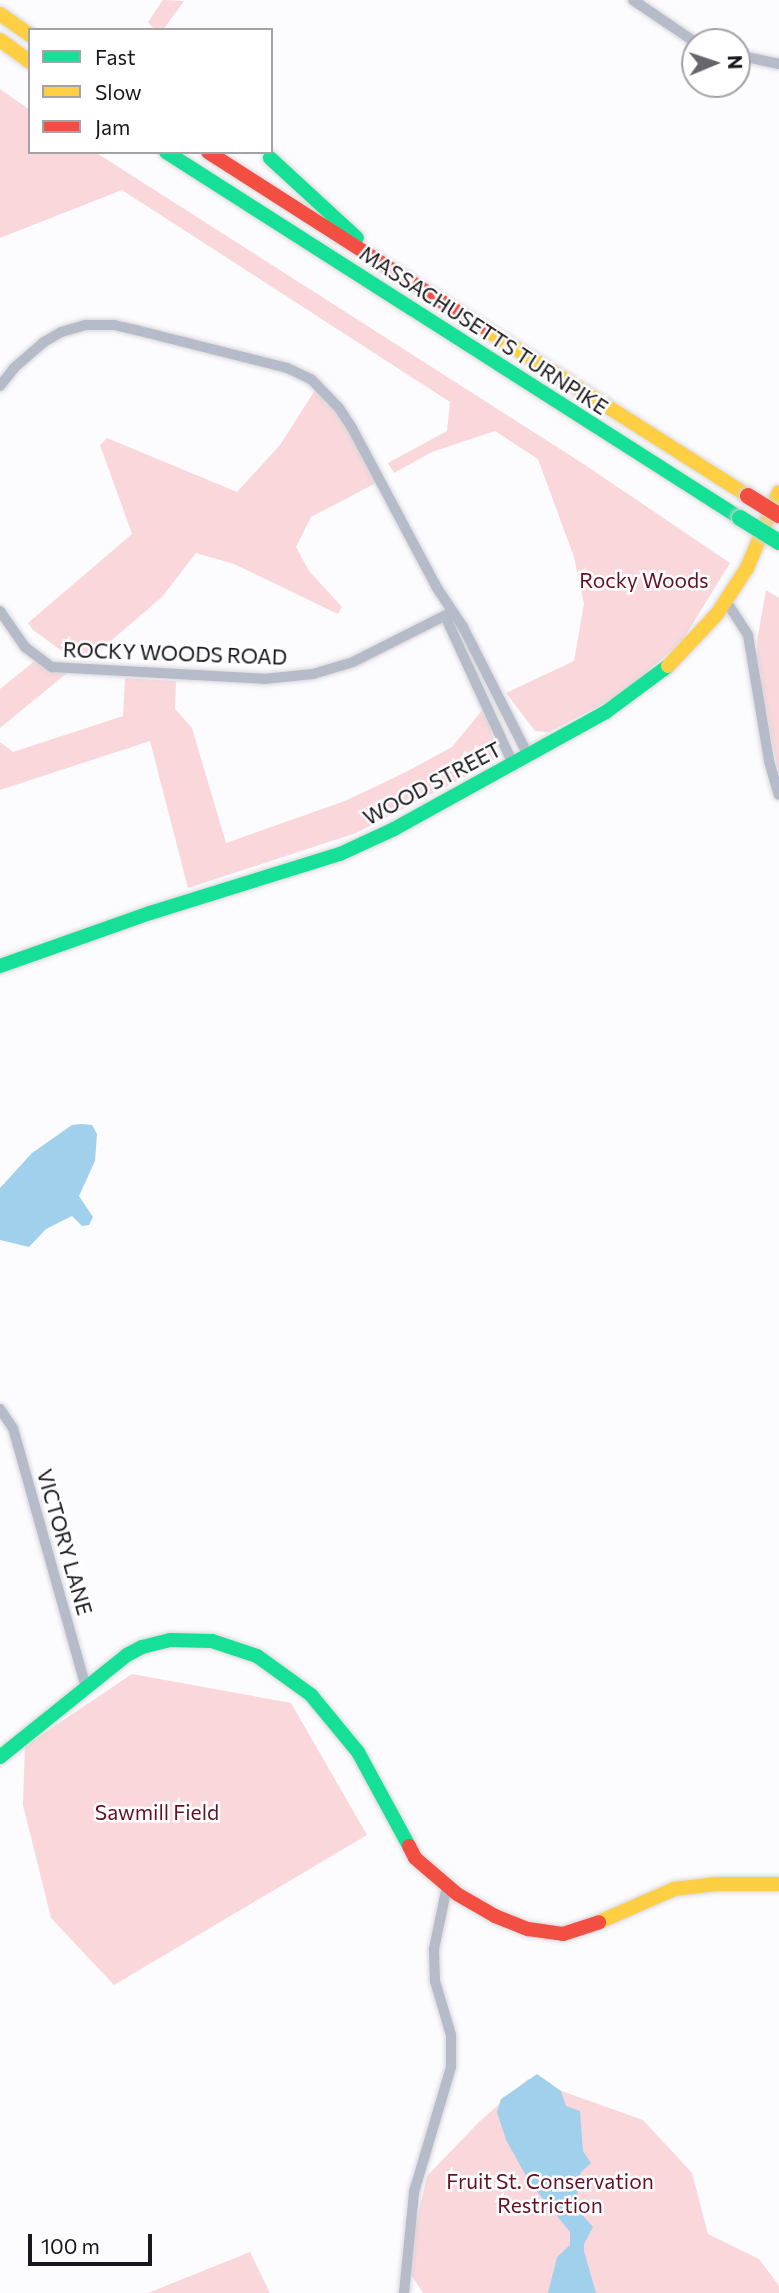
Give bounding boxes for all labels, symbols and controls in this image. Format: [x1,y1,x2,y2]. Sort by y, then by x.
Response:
legend [28,28,273,154]
north arrow [681,28,751,98]
text: Fast [95,44,136,69]
text: N [724,55,747,70]
text: Slow [95,79,142,104]
text: Jam [95,114,130,139]
street label: MASSACHUSETTS TURNPIKE [355,240,613,420]
park label: Rocky Woods [579,567,709,593]
street label: ROCKY WOODS ROAD [62,636,288,670]
street label: WOOD STREET [359,736,505,830]
street label: VICTORY LANE [32,1466,98,1618]
park label: Sawmill Field [95,1799,219,1825]
park label: Fruit St. Conservation Restriction [446,2168,654,2218]
scale bar [32,2220,156,2264]
text: 100 m [41,2233,100,2258]

